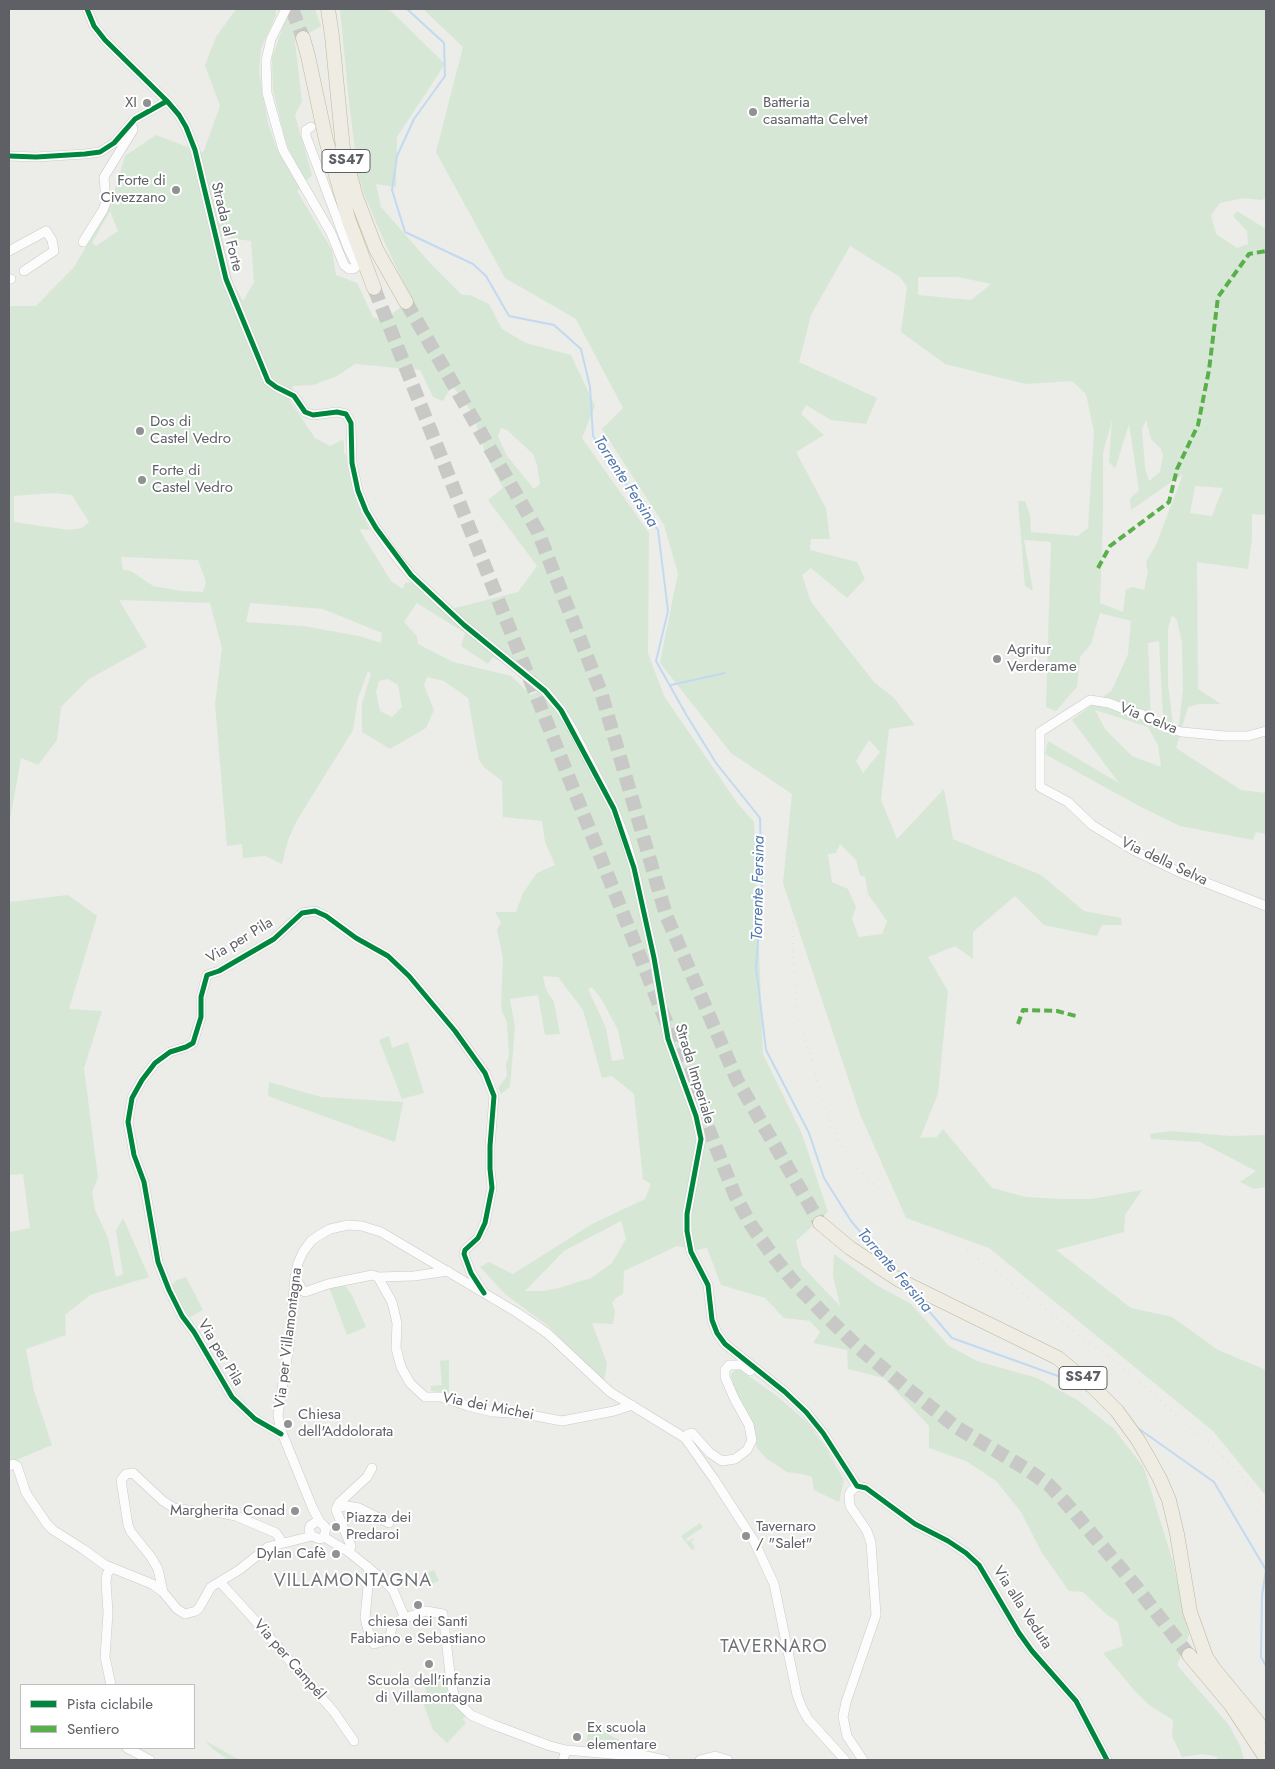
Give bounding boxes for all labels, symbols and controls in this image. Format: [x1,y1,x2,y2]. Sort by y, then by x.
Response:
place label: XI [125,94,137,112]
place label: Batteria casamatta Celvet [763,94,868,129]
marker: XI [141,97,153,109]
marker: Batteria casamatta Celvet [747,106,759,118]
road number: SS47 [322,150,370,172]
place label: Forte di Civezzano [100,172,166,207]
street label: Strada al Forte [206,181,246,273]
marker: Forte di Civezzano [170,184,182,196]
place label: Dos di Castel Vedro [150,413,231,448]
marker: Dos di Castel Vedro [134,425,146,437]
water label: Torrente Fersina [588,433,662,531]
place label: Forte di Castel Vedro [152,462,233,497]
marker: Forte di Castel Vedro [136,474,148,486]
place label: Agritur Verderame [1007,641,1077,676]
marker: Agritur Verderame [991,653,1003,665]
street label: Via Celva [1116,699,1180,739]
street label: Via della Selva [1118,834,1210,890]
water label: Torrente Fersina [748,835,770,941]
street label: Via per Pila [204,914,276,968]
street label: Strada Imperiale [670,1022,718,1126]
water label: Torrente Fersina [852,1225,936,1317]
street label: Via per Villamontagna [271,1267,307,1409]
street label: Via per Pila [193,1317,247,1389]
road number: SS47 [1059,1366,1107,1390]
street label: Via dei Michei [441,1389,535,1425]
place label: Chiesa dell'Addolorata [298,1406,393,1441]
marker: Chiesa dell'Addolorata [282,1418,294,1430]
place label: Margherita Conad [170,1502,285,1520]
marker: Margherita Conad [289,1505,301,1517]
place label: Piazza dei Predaroi [346,1509,411,1544]
place label: Tavernaro / "Salet" [756,1518,816,1553]
marker: Piazza dei Predaroi [330,1521,342,1533]
marker: Tavernaro / "Salet" [740,1530,752,1542]
place label: Dylan Cafè [256,1545,326,1563]
marker: Dylan Cafè [330,1548,342,1560]
street label: Via alla Veduta [989,1563,1055,1653]
district label: VILLAMONTAGNA [272,1571,434,1593]
marker: chiesa dei Santi Fabiano e Sebastiano [412,1599,424,1611]
place label: chiesa dei Santi Fabiano e Sebastiano [350,1613,486,1648]
street label: Via per Campél [249,1616,329,1704]
district label: TAVERNARO [719,1637,829,1659]
marker: Scuola dell'infanzia di Villamontagna [423,1658,435,1670]
place label: Scuola dell'infanzia di Villamontagna [367,1672,491,1707]
legend [20,1684,195,1749]
text: Pista ciclabile [67,1693,153,1715]
text: Sentiero [67,1718,119,1740]
place label: Ex scuola elementare [587,1719,657,1754]
marker: Ex scuola elementare [571,1731,583,1743]

